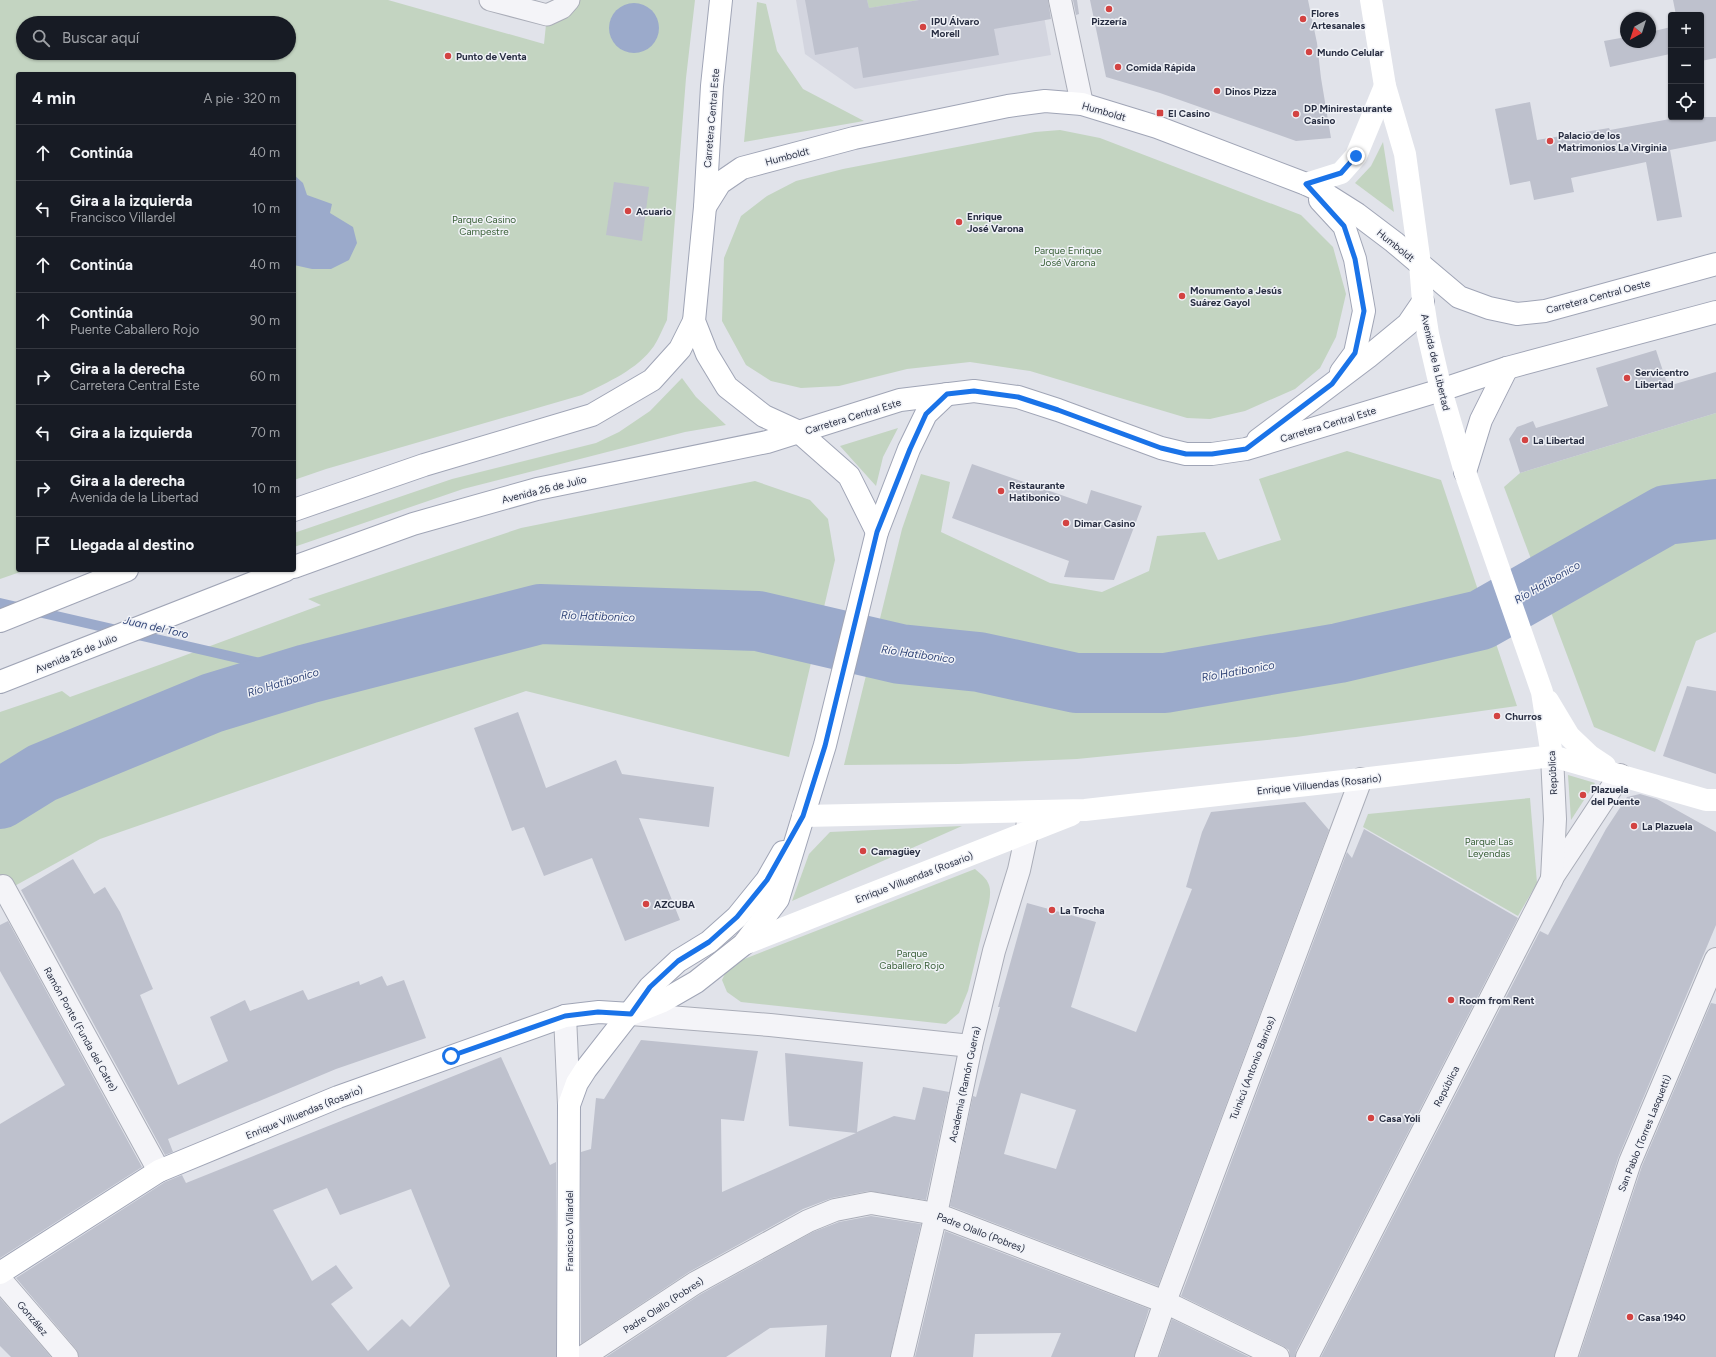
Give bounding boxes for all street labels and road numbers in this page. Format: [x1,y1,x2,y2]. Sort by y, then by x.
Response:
street label: Carretera Central Este [701,67,722,168]
street label: Humboldt [1080,99,1128,124]
street label: Humboldt [764,144,811,169]
street label: Humboldt [1374,226,1417,265]
street label: Carretera Central Oeste [1545,276,1652,317]
street label: Avenida de la Libertad [1418,312,1453,412]
street label: Carretera Central Este [804,396,903,437]
street label: Carretera Central Este [1279,404,1378,445]
street label: Avenida 26 de Julio [500,473,588,506]
street label: Avenida 26 de Julio [33,631,119,676]
street label: República [1545,751,1560,795]
street label: Enrique Villuendas (Rosario) [1256,771,1382,798]
street label: Enrique Villuendas (Rosario) [853,849,975,906]
street label: Ramón Ponte (Funda del Catre) [41,965,120,1094]
street label: Tuinicú (Antonio Barrios) [1227,1014,1278,1122]
street label: Academia (Ramón Guerra) [946,1025,983,1143]
street label: República [1431,1064,1462,1109]
street label: San Pablo (Torres Lasquetti) [1615,1073,1674,1194]
street label: Enrique Villuendas (Rosario) [244,1083,365,1142]
street label: Francisco Villardel [563,1190,576,1272]
street label: Padre Olallo (Pobres) [935,1210,1027,1255]
street label: Padre Olallo (Pobres) [620,1274,706,1336]
street label: González [14,1298,51,1338]

